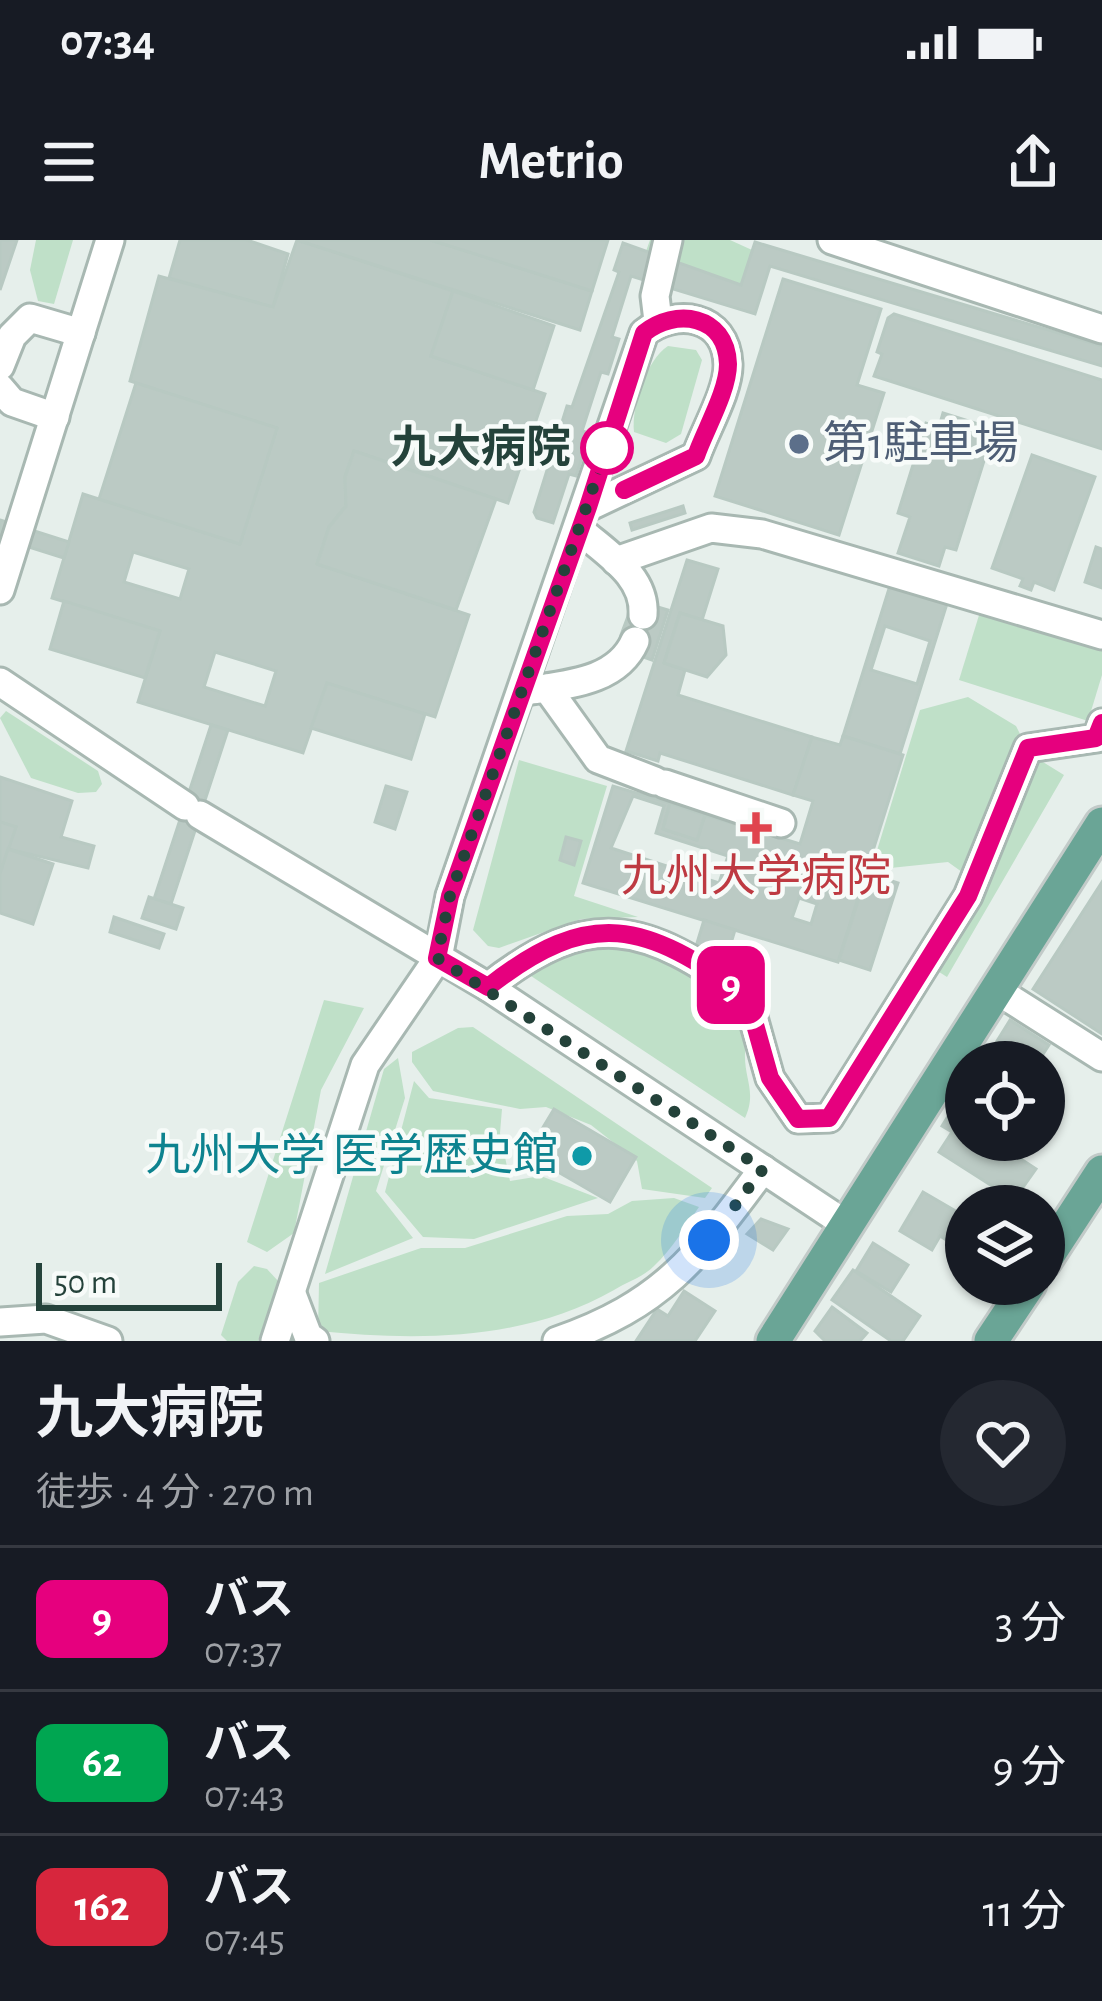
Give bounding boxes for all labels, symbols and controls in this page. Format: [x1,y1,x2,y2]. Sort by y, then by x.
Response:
text: 07:34 [60,19,155,64]
icon: menu [36,129,102,195]
icon: share [1000,129,1066,195]
text: Metrio [478,135,624,189]
place label: 第1駐車場 [823,419,1018,467]
place label: 九大病院 [391,423,571,471]
marker: 九大病院 [582,423,632,473]
marker: 第1駐車場 [786,431,812,457]
marker: 九州大学病院 [740,812,772,844]
place label: 九州大学病院 [621,852,891,900]
line badge: 9 [692,946,770,1024]
text: 9 [721,964,741,1006]
map controls [945,1041,1065,1305]
button: locate [945,1041,1065,1161]
place label: 九州大学 医学歴史館 [146,1132,558,1179]
marker: 九州大学 医学歴史館 [569,1143,595,1169]
button: layers [945,1185,1065,1305]
your location [679,1210,739,1270]
scale bar [36,1257,222,1310]
text: 50 m [54,1267,117,1300]
button: heart [940,1380,1066,1506]
text: 九大病院 [36,1386,264,1443]
text: 徒歩 · 4 分 · 270 m [36,1474,314,1513]
text: バス [204,1578,294,1623]
text: 9 [92,1598,112,1640]
text: 3 分 [995,1602,1066,1647]
text: 07:37 [204,1632,282,1671]
text: バス [204,1722,294,1767]
text: 62 [82,1742,122,1784]
text: 9 分 [992,1746,1066,1791]
text: 07:43 [204,1776,285,1815]
text: バス [204,1866,294,1911]
text: 162 [74,1886,130,1928]
text: 11 分 [983,1890,1066,1935]
text: 07:45 [204,1920,285,1959]

